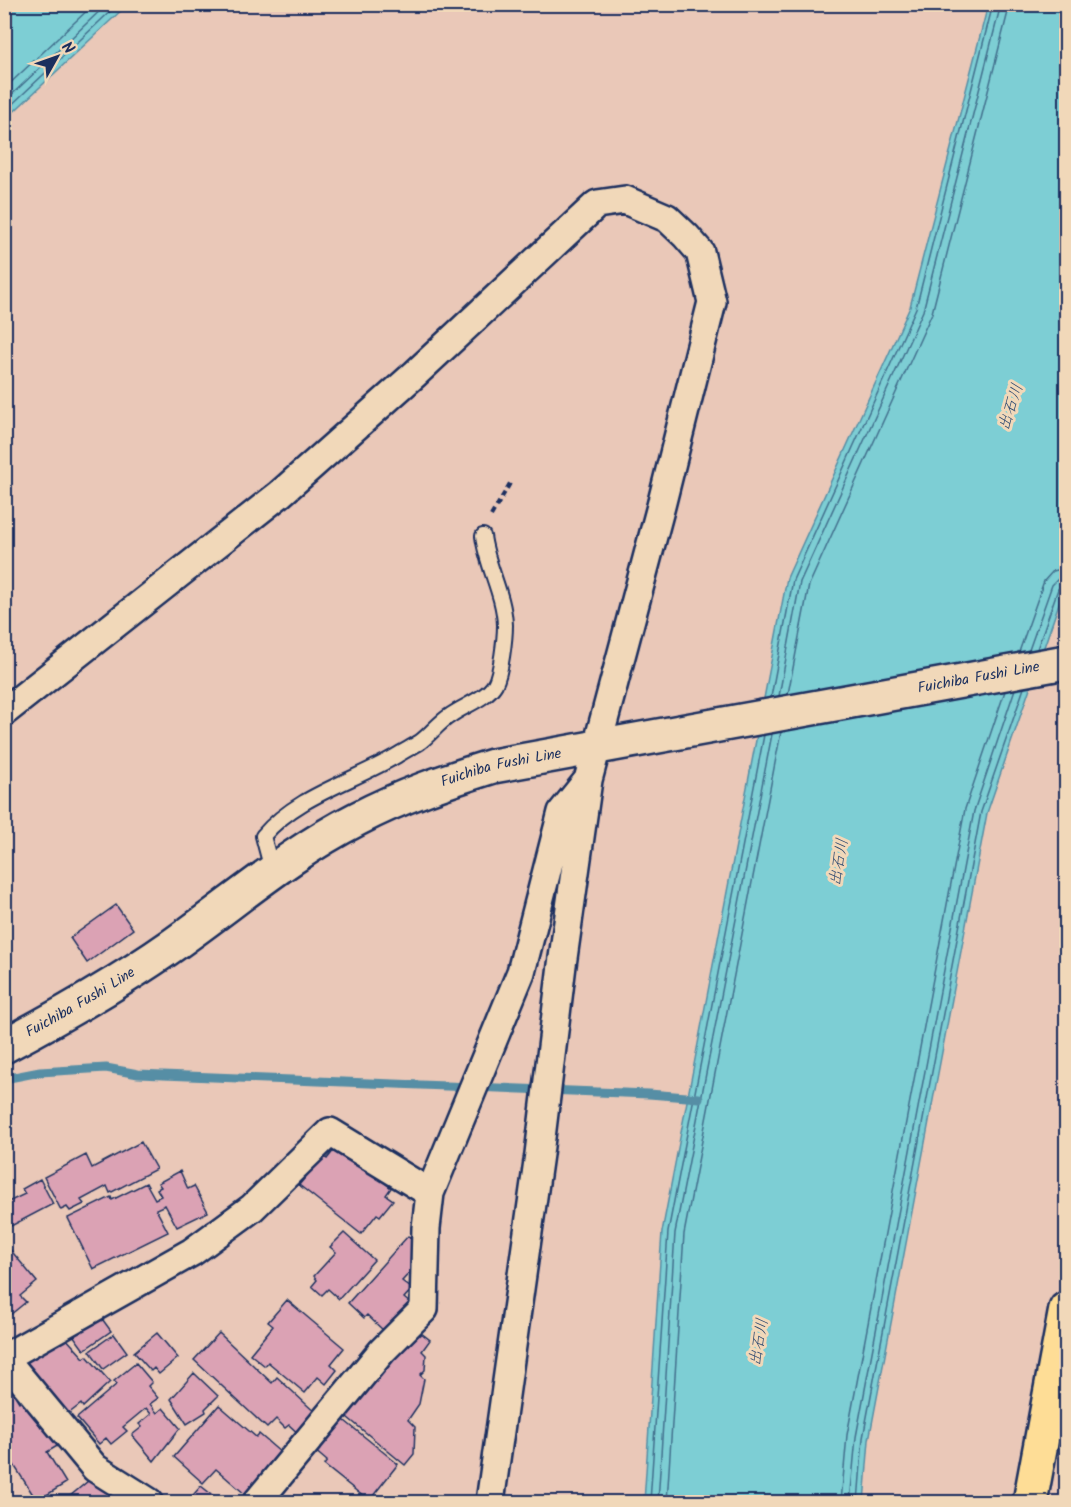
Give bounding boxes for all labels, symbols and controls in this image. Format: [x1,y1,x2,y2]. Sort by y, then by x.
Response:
north arrow [27,27,87,87]
text: N [55,36,80,60]
water label: 出石川 [992,380,1030,434]
street label: Fuichiba Fushi Line [916,655,1042,701]
street label: Fuichiba Fushi Line [437,742,564,794]
water label: 出石川 [823,836,855,888]
street label: Fuichiba Fushi Line [21,961,140,1044]
water label: 出石川 [743,1316,775,1368]

